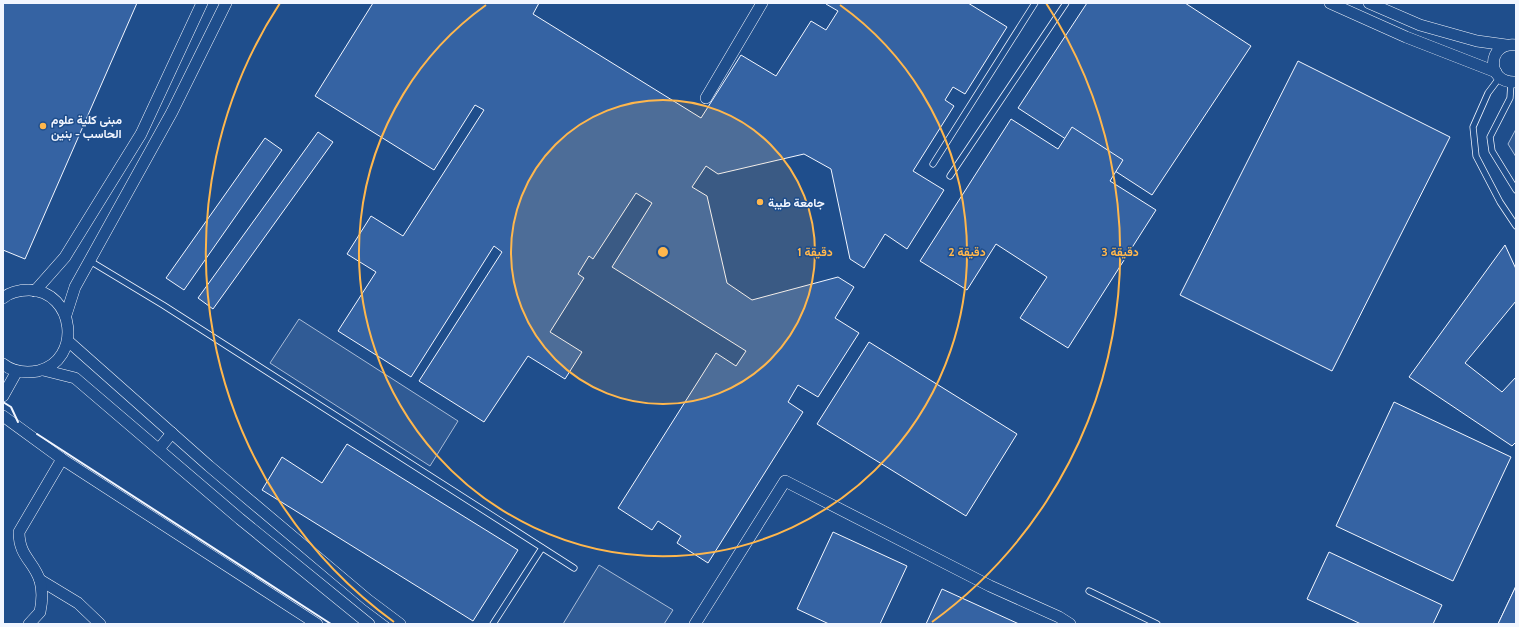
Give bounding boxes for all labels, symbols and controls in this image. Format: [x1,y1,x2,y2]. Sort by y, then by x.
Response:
place label: مبنى كلية علوم الحاسب - بنين [51,112,122,141]
marker: مبنى كلية علوم الحاسب - بنين [38,121,48,131]
place label: جامعة طيبة [768,195,825,210]
marker: جامعة طيبة [755,197,765,207]
text: 1 دقيقة [797,244,833,259]
text: 2 دقيقة [948,244,986,259]
text: 3 دقيقة [1101,244,1139,259]
centre of rings [656,245,670,259]

